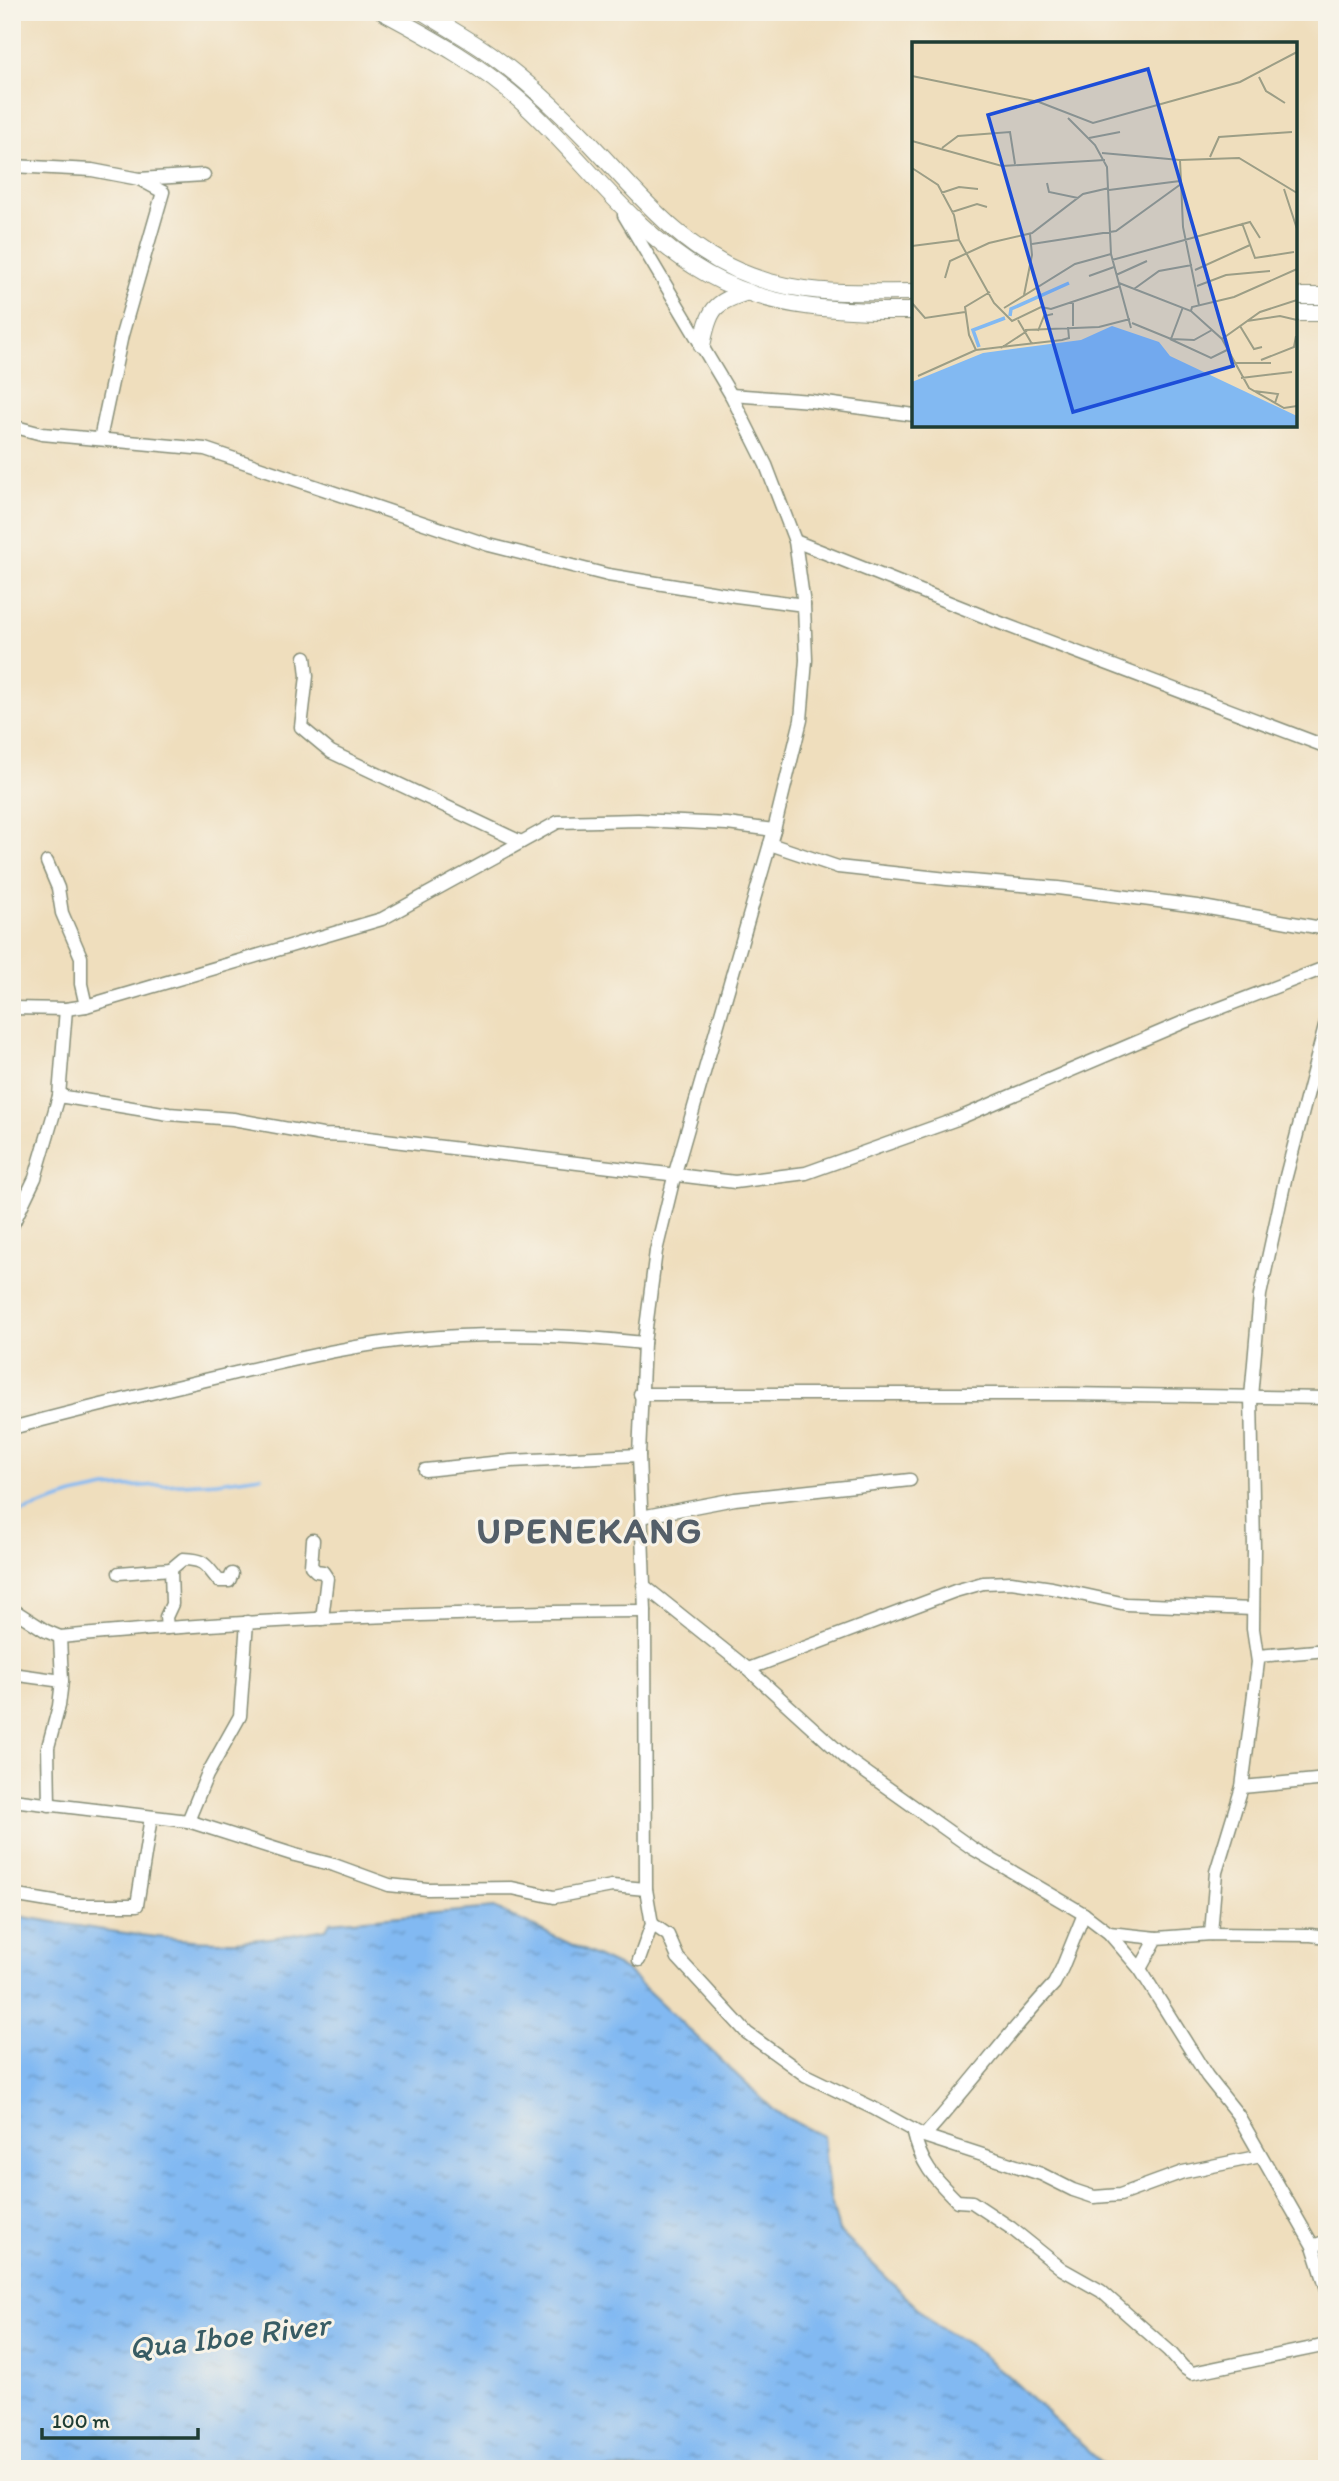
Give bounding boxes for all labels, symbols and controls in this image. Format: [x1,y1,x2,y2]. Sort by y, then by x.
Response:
inset map [912,42,1297,427]
district label: UPENEKANG [476,1508,704,1552]
water label: Qua Iboe River [127,2304,335,2367]
scale bar [42,2397,198,2441]
text: 100 m [52,2408,110,2433]

